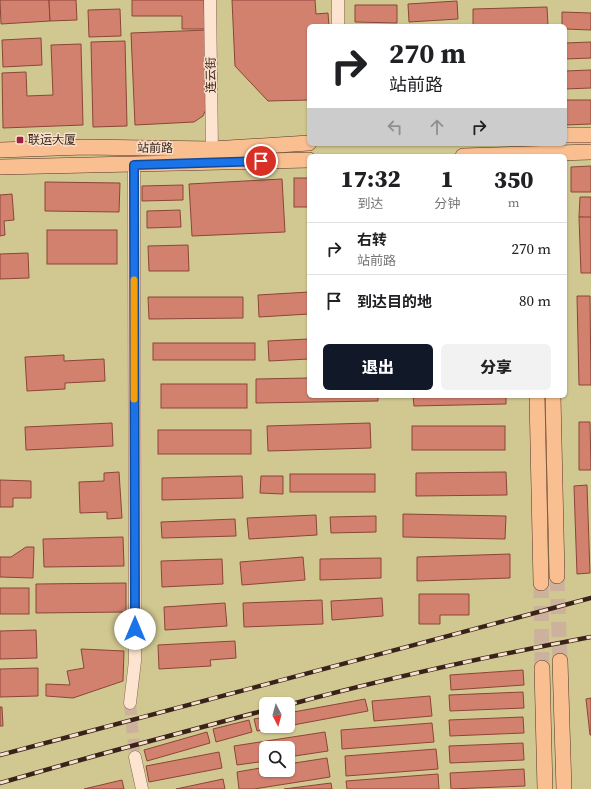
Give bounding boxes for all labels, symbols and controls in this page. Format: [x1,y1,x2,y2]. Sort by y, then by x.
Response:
text: 270 m [389,34,466,72]
icon: right [323,40,375,92]
street label: 连云街 [203,57,219,93]
text: 站前路 [389,72,443,97]
icon: left [384,116,406,138]
icon: ahead [426,116,448,138]
icon: right [468,116,490,138]
place label: 联运大厦 [28,132,76,148]
marker: 联运大厦 [15,135,25,145]
street label: 站前路 [137,140,173,156]
pin [244,144,278,178]
icon: arrive [250,150,272,172]
text: 17:32 [341,162,401,195]
text: 1 [441,162,454,195]
text: 350 [494,163,533,196]
text: m [508,194,519,211]
text: 到达 [358,195,384,212]
text: 分钟 [434,195,460,212]
text: 右转 [357,229,387,250]
icon: right [323,238,345,260]
text: 270 m [511,238,551,259]
text: 站前路 [357,252,396,269]
icon: arrive [323,290,345,312]
text: 80 m [519,290,551,311]
text: 到达目的地 [357,291,432,312]
button: 退出 [323,344,433,390]
button: 分享 [441,344,551,390]
position arrow [114,608,156,650]
north arrow [259,697,295,733]
map controls [259,697,295,777]
button: search [259,741,295,777]

